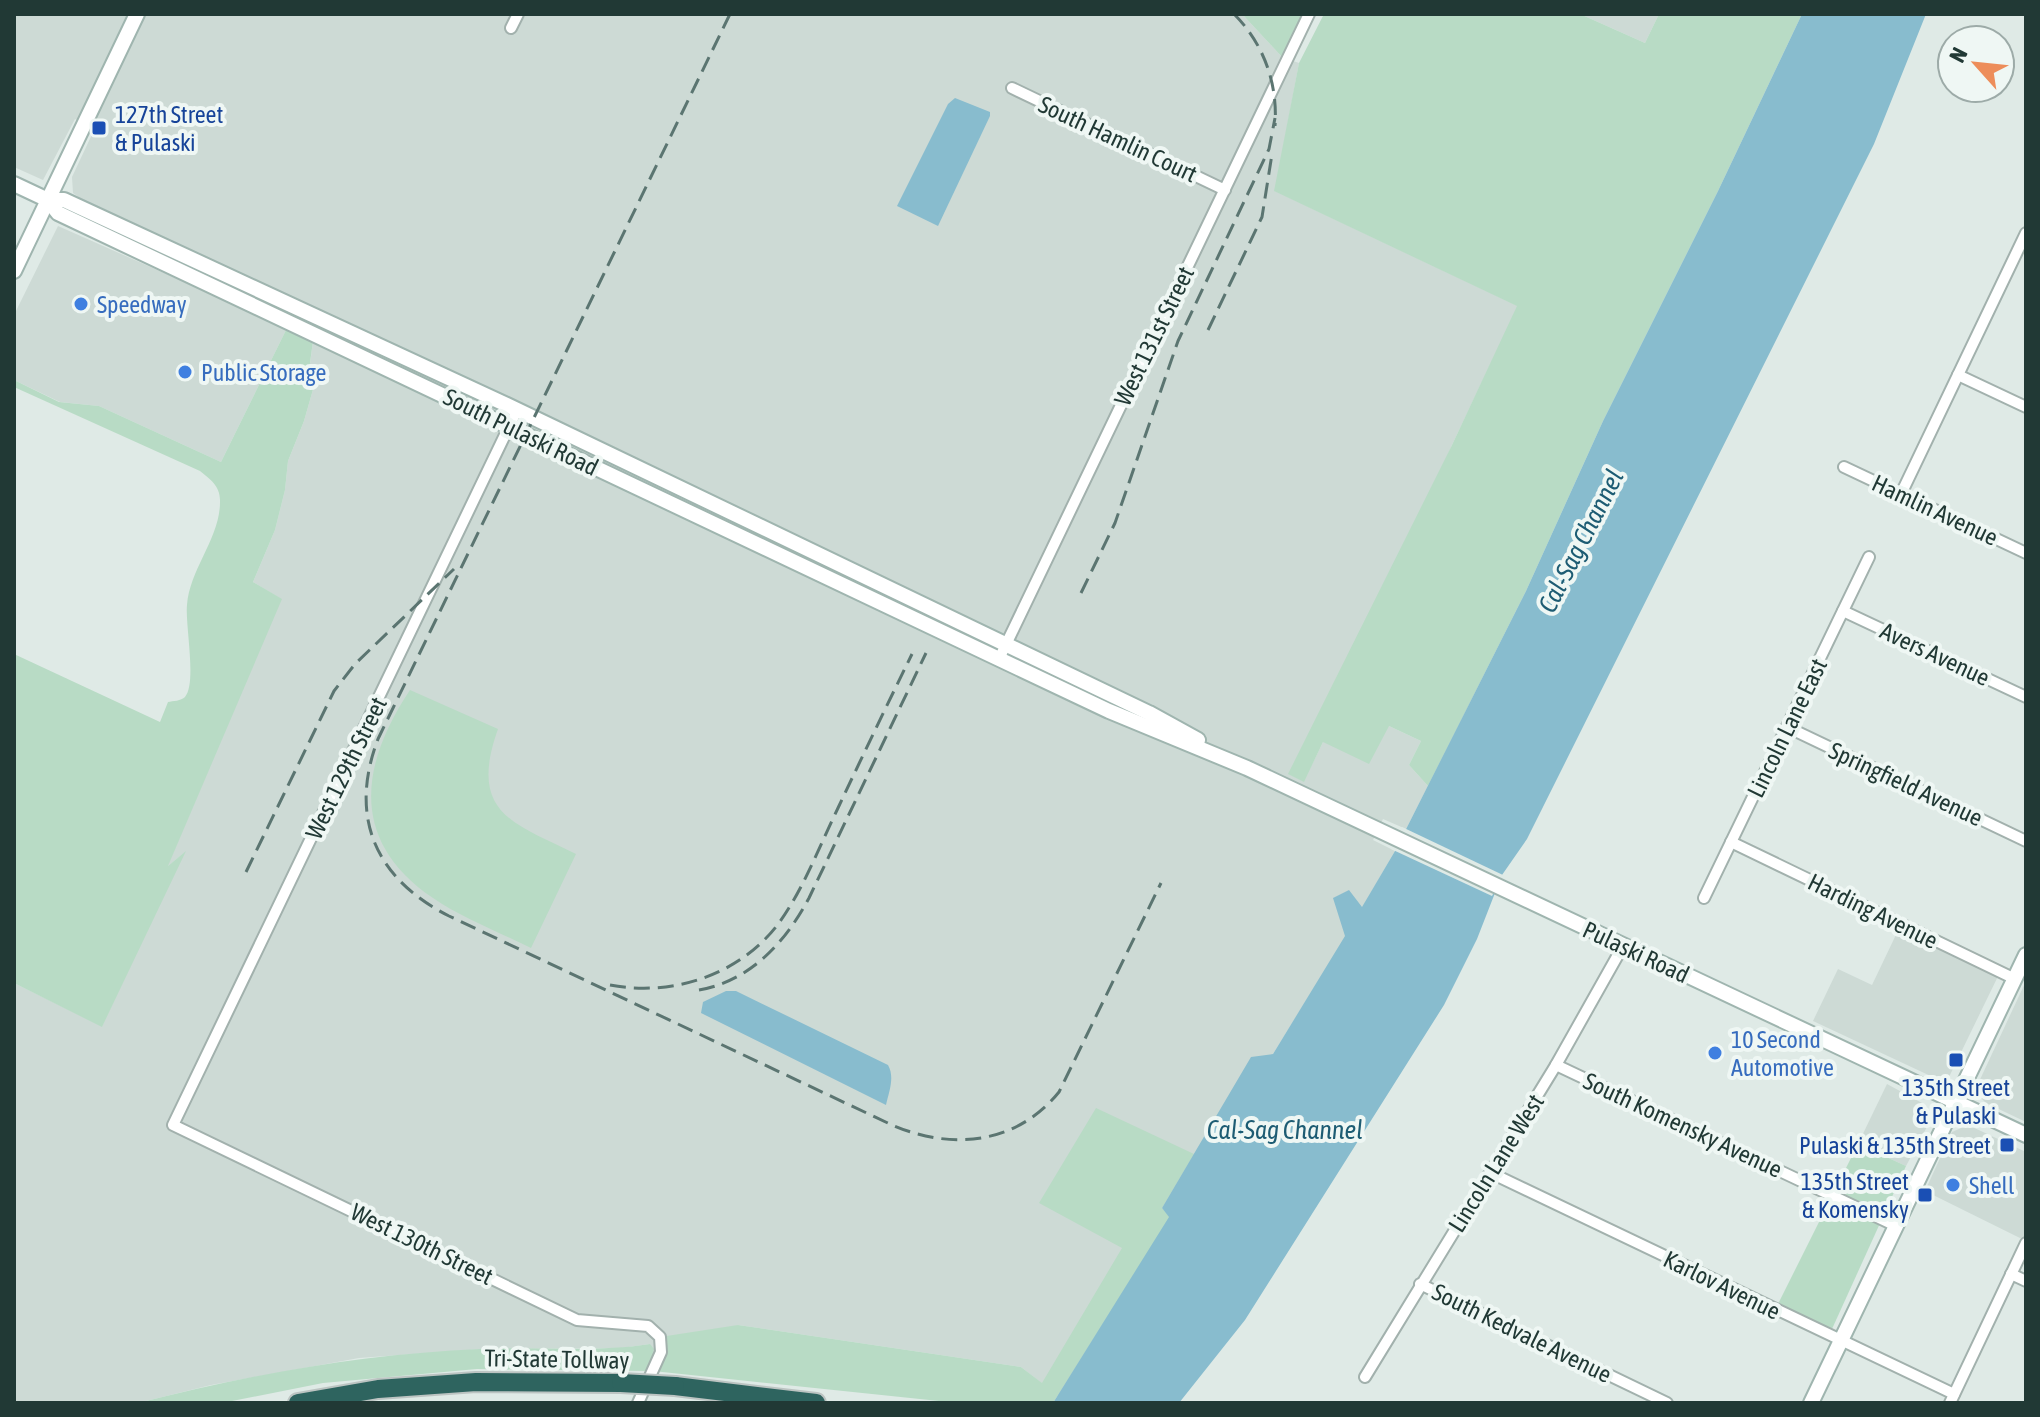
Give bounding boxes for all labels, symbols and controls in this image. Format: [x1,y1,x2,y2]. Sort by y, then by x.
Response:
north arrow [1936,24,2016,104]
text: N [1944,43,1973,67]
street label: South Hamlin Court [1035,91,1201,187]
place label: 127th Street & Pulaski [115,101,223,156]
marker: 127th Street & Pulaski [90,119,108,137]
street label: West 131st Street [1109,262,1199,410]
place label: Speedway [97,291,187,318]
marker: Speedway [72,295,90,313]
place label: Public Storage [201,359,326,386]
marker: Public Storage [176,363,194,381]
street label: South Pulaski Road [439,383,603,481]
water label: Cal-Sag Channel [1532,465,1630,617]
street label: Hamlin Avenue [1868,469,2002,551]
street label: Avers Avenue [1876,617,1994,691]
street label: Lincoln Lane East [1742,654,1832,802]
street label: West 129th Street [300,693,392,843]
street label: Springfield Avenue [1825,737,1987,831]
street label: Harding Avenue [1804,868,1942,954]
street label: Pulaski Road [1579,916,1693,988]
place label: 10 Second Automotive [1731,1026,1834,1081]
marker: 10 Second Automotive [1706,1044,1724,1062]
marker: 135th Street & Pulaski [1947,1051,1965,1069]
street label: South Komensky Avenue [1579,1067,1787,1183]
place label: 135th Street & Pulaski [1902,1074,2010,1129]
street label: Lincoln Lane West [1443,1089,1549,1237]
water label: Cal-Sag Channel [1207,1115,1363,1145]
place label: Pulaski & 135th Street [1799,1132,1991,1159]
marker: Pulaski & 135th Street [1998,1136,2016,1154]
place label: 135th Street & Komensky [1801,1168,1909,1223]
place label: Shell [1969,1172,2015,1199]
marker: Shell [1944,1176,1962,1194]
marker: 135th Street & Komensky [1916,1186,1934,1204]
street label: West 130th Street [347,1198,497,1290]
street label: Karlov Avenue [1659,1245,1785,1325]
street label: South Kedvale Avenue [1428,1278,1616,1388]
street label: Tri-State Tollway [484,1344,630,1374]

